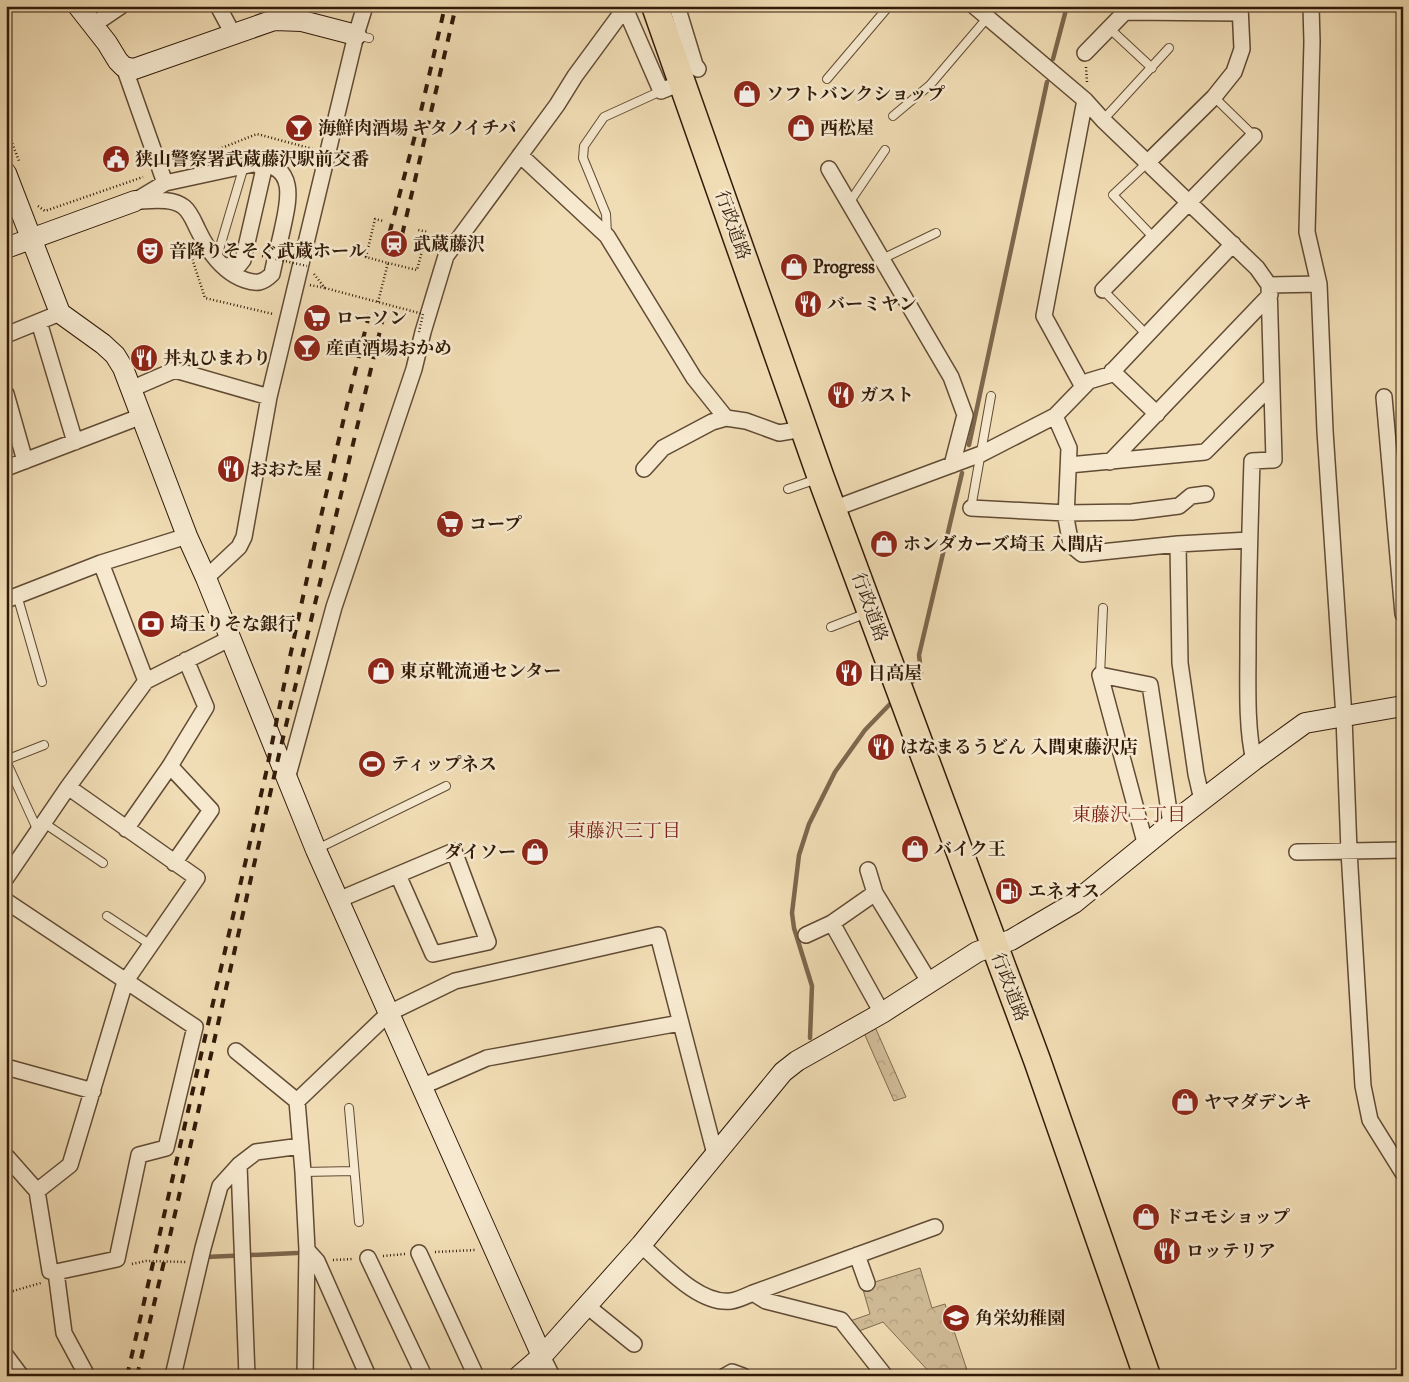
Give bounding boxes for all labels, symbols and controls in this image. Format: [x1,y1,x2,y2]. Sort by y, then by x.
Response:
shop icon: ソフトバンクショップ [732,79,762,109]
place label: ソフトバンクショップ [766,83,945,105]
bar icon: 海鮮肉酒場 キタノイチバ [284,113,314,143]
shop icon: 西松屋 [786,113,816,143]
place label: 海鮮肉酒場 キタノイチバ [318,117,516,139]
place label: 西松屋 [820,117,874,139]
public building icon: 狭山警察署武蔵藤沢駅前交番 [101,144,131,174]
place label: 狭山警察署武蔵藤沢駅前交番 [135,148,369,170]
street label: 行政道路 [711,187,755,263]
station icon: 武蔵藤沢 [379,229,409,259]
place label: 武蔵藤沢 [413,233,485,255]
theatre icon: 音降りそそぐ武蔵ホール [135,236,165,266]
place label: 音降りそそぐ武蔵ホール [169,240,367,262]
shop icon: Progress [779,252,809,282]
place label: Progress [813,256,875,279]
restaurant icon: バーミヤン [793,289,823,319]
place label: バーミヤン [827,293,917,315]
supermarket icon: ローソン [302,303,332,333]
place label: ローソン [336,307,407,329]
bar icon: 産直酒場おかめ [292,333,322,363]
place label: 産直酒場おかめ [326,337,452,359]
restaurant icon: 丼丸ひまわり [129,343,159,373]
place label: 丼丸ひまわり [163,347,271,369]
restaurant icon: ガスト [826,380,856,410]
place label: ガスト [860,384,914,406]
restaurant icon: おおた屋 [216,454,246,484]
place label: おおた屋 [250,458,322,480]
supermarket icon: コープ [435,509,465,539]
place label: コープ [469,513,522,535]
shop icon: ホンダカーズ埼玉 入間店 [869,529,899,559]
place label: ホンダカーズ埼玉 入間店 [903,533,1103,555]
street label: 行政道路 [847,569,893,645]
bank icon: 埼玉りそな銀行 [136,609,166,639]
place label: 埼玉りそな銀行 [170,613,296,635]
shop icon: 東京靴流通センター [366,656,396,686]
restaurant icon: 日高屋 [834,658,864,688]
place label: 東京靴流通センター [400,660,561,682]
place label: 日高屋 [868,662,922,684]
restaurant icon: はなまるうどん 入間東藤沢店 [866,732,896,762]
place label: はなまるうどん 入間東藤沢店 [900,736,1138,758]
sports icon: ティップネス [357,749,387,779]
place label: ティップネス [391,753,497,775]
district label: 東藤沢二丁目 [1072,803,1186,826]
district label: 東藤沢三丁目 [567,819,681,842]
shop icon: バイク王 [900,834,930,864]
shop icon: ダイソー [520,837,550,867]
place label: バイク王 [934,838,1006,860]
place label: ダイソー [444,841,516,863]
fuel station icon: エネオス [994,876,1024,906]
place label: エネオス [1028,880,1100,902]
street label: 行政道路 [987,949,1033,1025]
shop icon: ヤマダデンキ [1170,1087,1200,1117]
place label: ヤマダデンキ [1204,1091,1312,1113]
shop icon: ドコモショップ [1131,1202,1161,1232]
place label: ドコモショップ [1165,1206,1290,1228]
restaurant icon: ロッテリア [1152,1236,1182,1266]
place label: ロッテリア [1186,1240,1276,1262]
school or university icon: 角栄幼稚園 [941,1303,971,1333]
place label: 角栄幼稚園 [975,1307,1065,1329]

